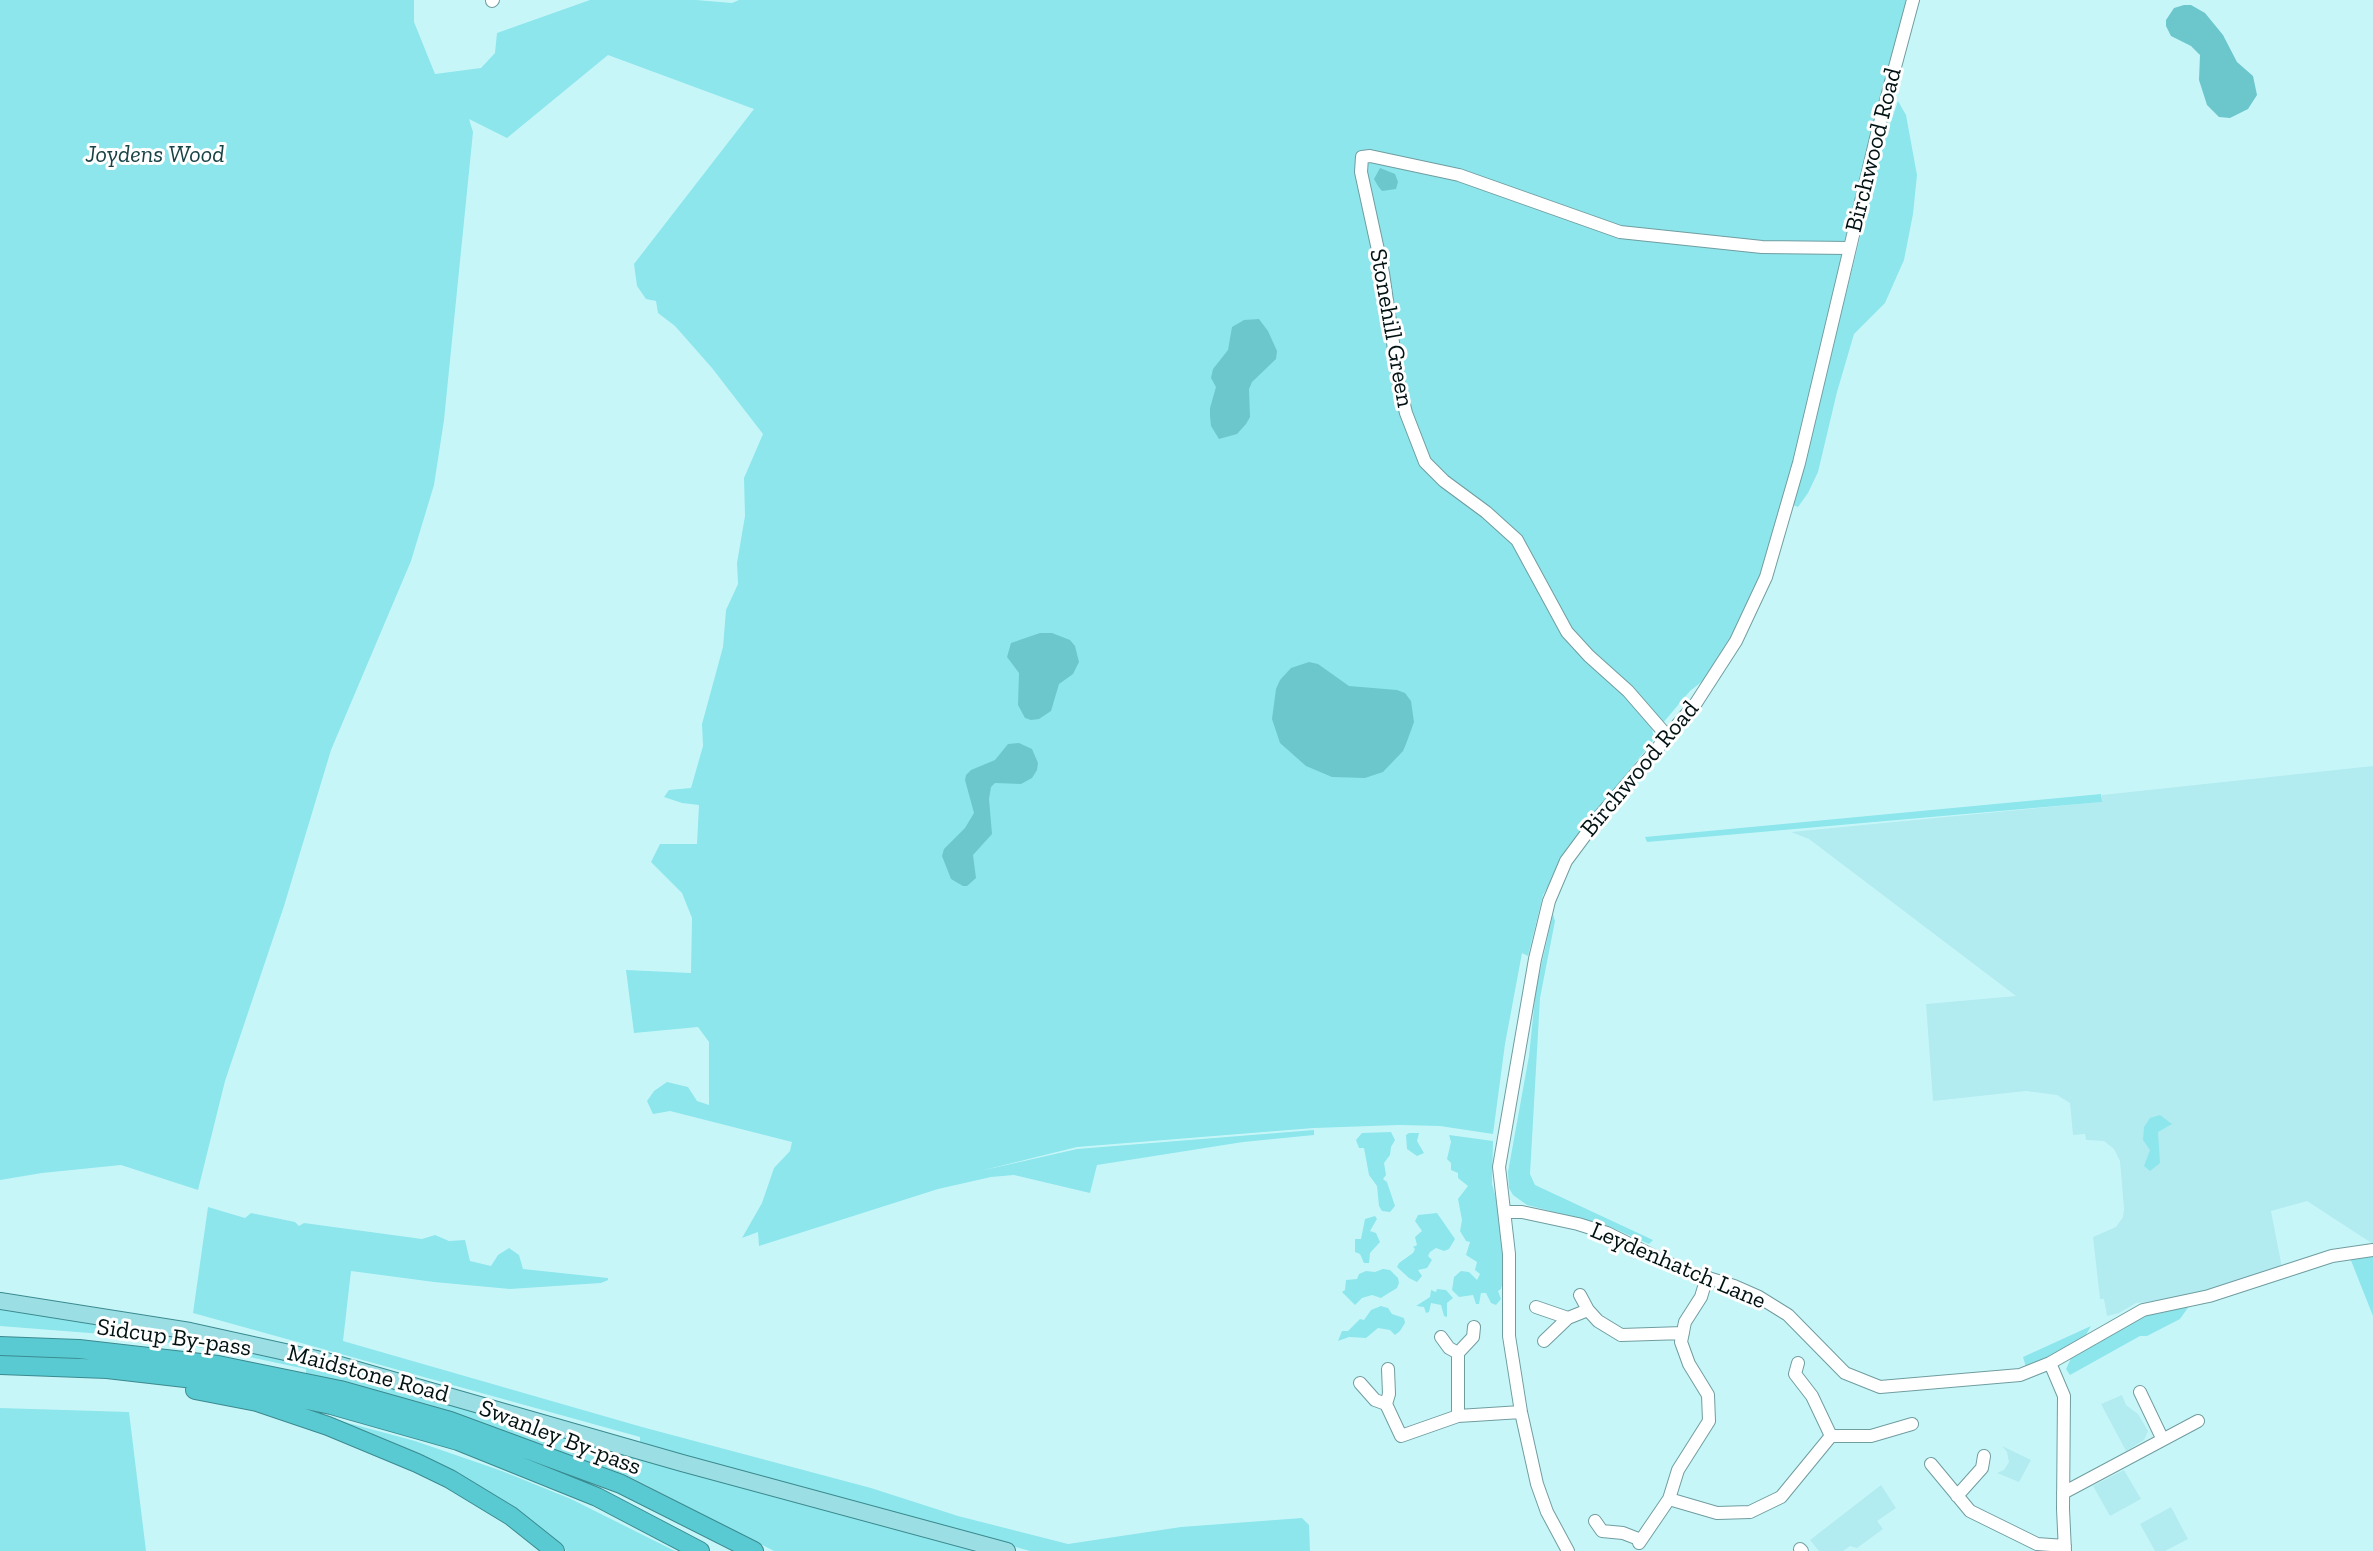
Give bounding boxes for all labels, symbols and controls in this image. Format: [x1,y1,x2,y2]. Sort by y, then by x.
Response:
street label: Birchwood Road [1840,65,1908,235]
park label: Joydens Wood [85,141,225,169]
street label: Stonehill Green [1363,247,1419,409]
street label: Birchwood Road [1575,695,1705,843]
street label: Leydenhatch Lane [1586,1216,1770,1316]
street label: Sidcup By-pass [95,1313,253,1363]
street label: Maidstone Road [284,1339,452,1409]
street label: Swanley By-pass [475,1394,645,1482]

